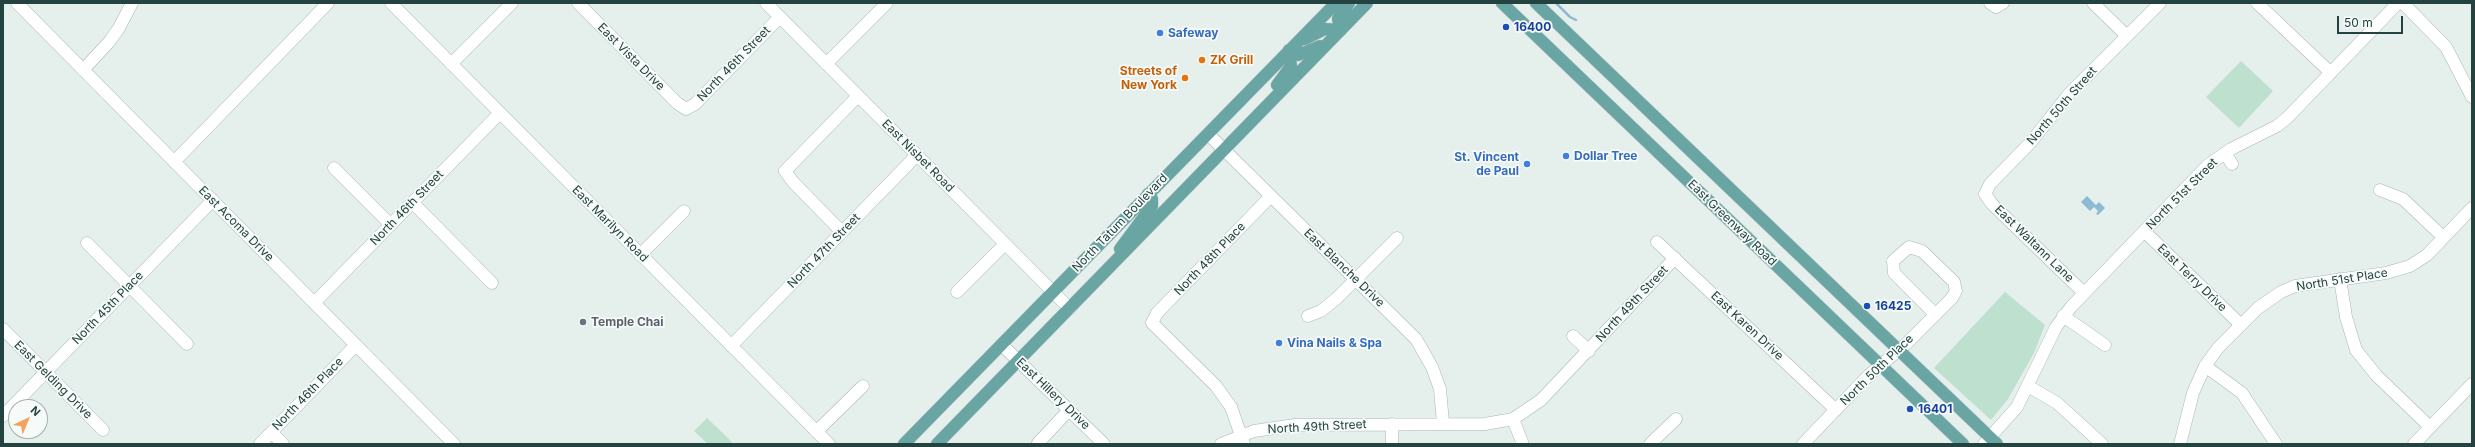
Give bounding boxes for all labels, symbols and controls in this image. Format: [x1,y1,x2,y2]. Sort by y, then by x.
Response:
scale bar [2339,8,2405,34]
text: 50 m [2344,15,2373,30]
street label: East Vista Drive [594,20,668,94]
place label: 16400 [1514,20,1551,34]
marker: 16400 [1501,22,1511,32]
street label: North 46th Street [695,23,773,105]
place label: Safeway [1168,26,1218,40]
marker: Safeway [1155,28,1165,38]
place label: ZK Grill [1210,53,1253,67]
marker: ZK Grill [1197,55,1207,65]
place label: Streets of New York [1120,64,1177,92]
street label: North 50th Street [2024,64,2100,148]
marker: Streets of New York [1180,73,1190,83]
street label: East Nisbet Road [879,117,957,195]
place label: Dollar Tree [1574,149,1637,163]
place label: St. Vincent de Paul [1454,150,1519,178]
marker: Dollar Tree [1561,151,1571,161]
street label: North 51st Street [2143,155,2221,233]
marker: St. Vincent de Paul [1522,159,1532,169]
street label: North 46th Street [368,167,446,249]
street label: North Tatum Boulevard [1069,171,1171,275]
street label: East Greenway Road [1685,177,1779,269]
street label: East Acoma Drive [195,183,277,265]
street label: East Marilyn Road [569,183,651,265]
street label: East Waltann Lane [1991,203,2077,285]
street label: North 47th Street [785,211,863,291]
street label: North 48th Place [1171,219,1249,299]
street label: East Blanche Drive [1301,226,1387,310]
street label: East Terry Drive [2154,241,2230,315]
street label: North 49th Street [1593,263,1671,345]
street label: North 51st Place [2295,266,2389,294]
street label: North 45th Place [69,268,147,348]
street label: East Karen Drive [1708,289,1786,363]
place label: 16425 [1875,299,1911,313]
marker: 16425 [1862,301,1872,311]
place label: Temple Chai [591,315,664,329]
marker: Temple Chai [578,317,588,327]
street label: North 50th Place [1837,331,1917,409]
place label: Vina Nails & Spa [1287,336,1382,350]
street label: East Gelding Drive [11,338,95,422]
marker: Vina Nails & Spa [1274,338,1284,348]
street label: North 46th Place [269,354,347,434]
street label: East Hillery Drive [1013,355,1093,433]
north arrow [8,399,48,439]
place label: 16401 [1918,402,1952,416]
text: N [28,403,44,419]
marker: 16401 [1905,404,1915,414]
street label: North 49th Street [1267,417,1367,437]

